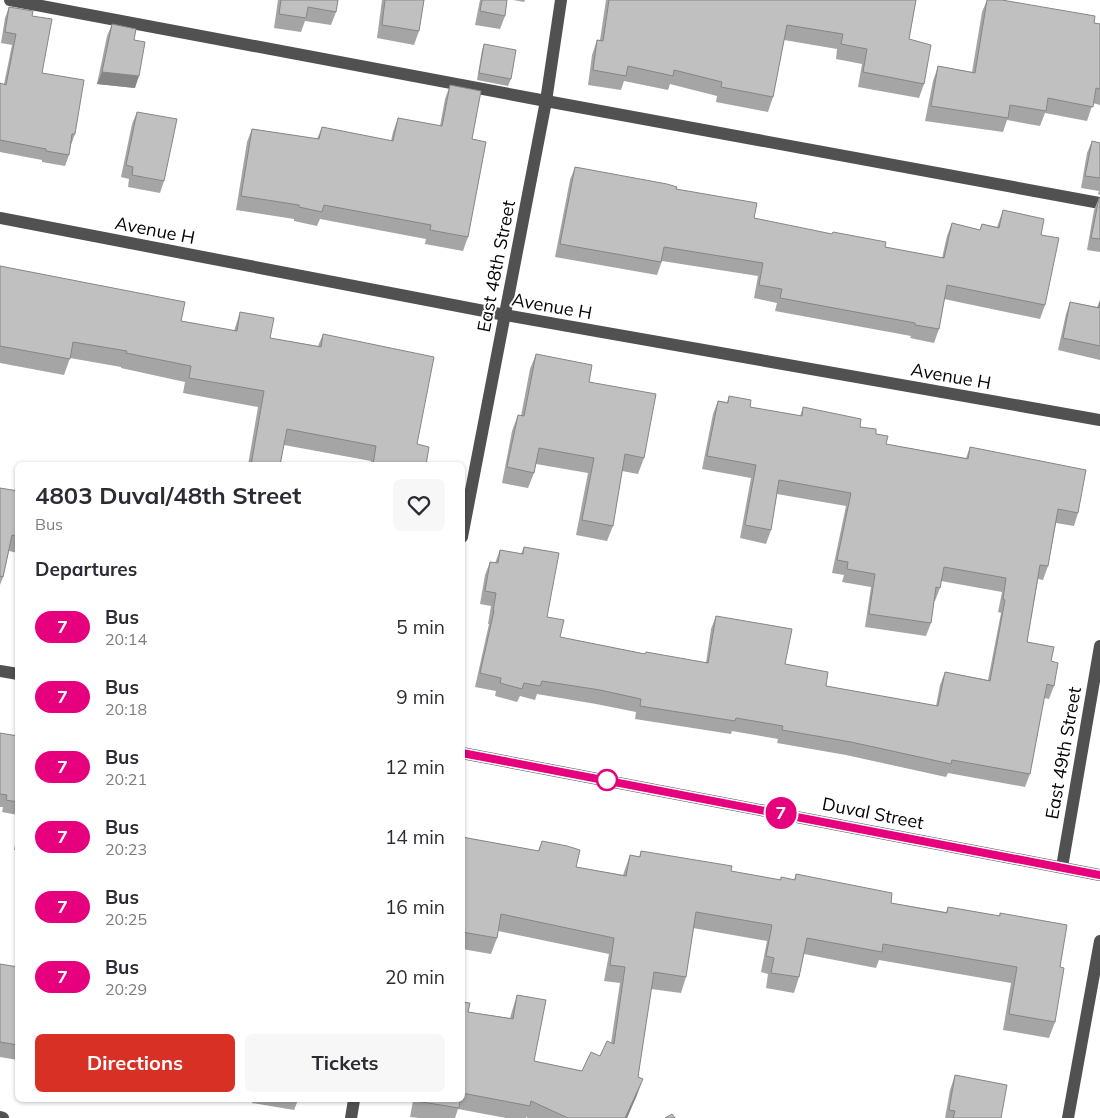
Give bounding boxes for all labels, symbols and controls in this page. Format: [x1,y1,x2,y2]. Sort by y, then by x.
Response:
street label: East 48th Street [472,198,520,334]
street label: Avenue H [113,211,197,249]
street label: Avenue H [510,288,594,324]
street label: Avenue H [909,358,993,394]
button: heart [393,479,445,531]
text: 4803 Duval/48th Street [35,480,301,510]
text: Bus [35,514,63,534]
text: Departures [35,557,137,581]
text: Bus [105,605,139,629]
text: 7 [57,615,68,638]
text: 5 min [396,615,445,639]
text: 20:14 [105,629,147,649]
text: Bus [105,675,139,699]
text: 7 [57,685,68,708]
text: 9 min [396,685,445,709]
street label: East 49th Street [1040,685,1086,821]
text: 20:18 [105,699,147,719]
text: Bus [105,745,139,769]
text: 7 [57,755,68,778]
text: 12 min [385,755,445,779]
text: 20:21 [105,769,147,789]
unlabelled marker [596,769,618,791]
street label: Duval Street [820,792,926,834]
line badge: 7 [765,797,797,829]
text: 7 [776,801,786,824]
text: Bus [105,815,139,839]
text: 7 [57,825,68,848]
text: 14 min [385,825,445,849]
text: 20:23 [105,839,147,859]
text: Bus [105,885,139,909]
text: 7 [57,895,68,918]
text: 16 min [385,895,445,919]
text: 20:25 [105,909,147,929]
text: Bus [105,955,139,979]
text: 7 [57,965,68,988]
text: 20 min [385,965,445,989]
text: 20:29 [105,979,147,999]
button: Directions [35,1034,235,1092]
button: Tickets [245,1034,445,1092]

